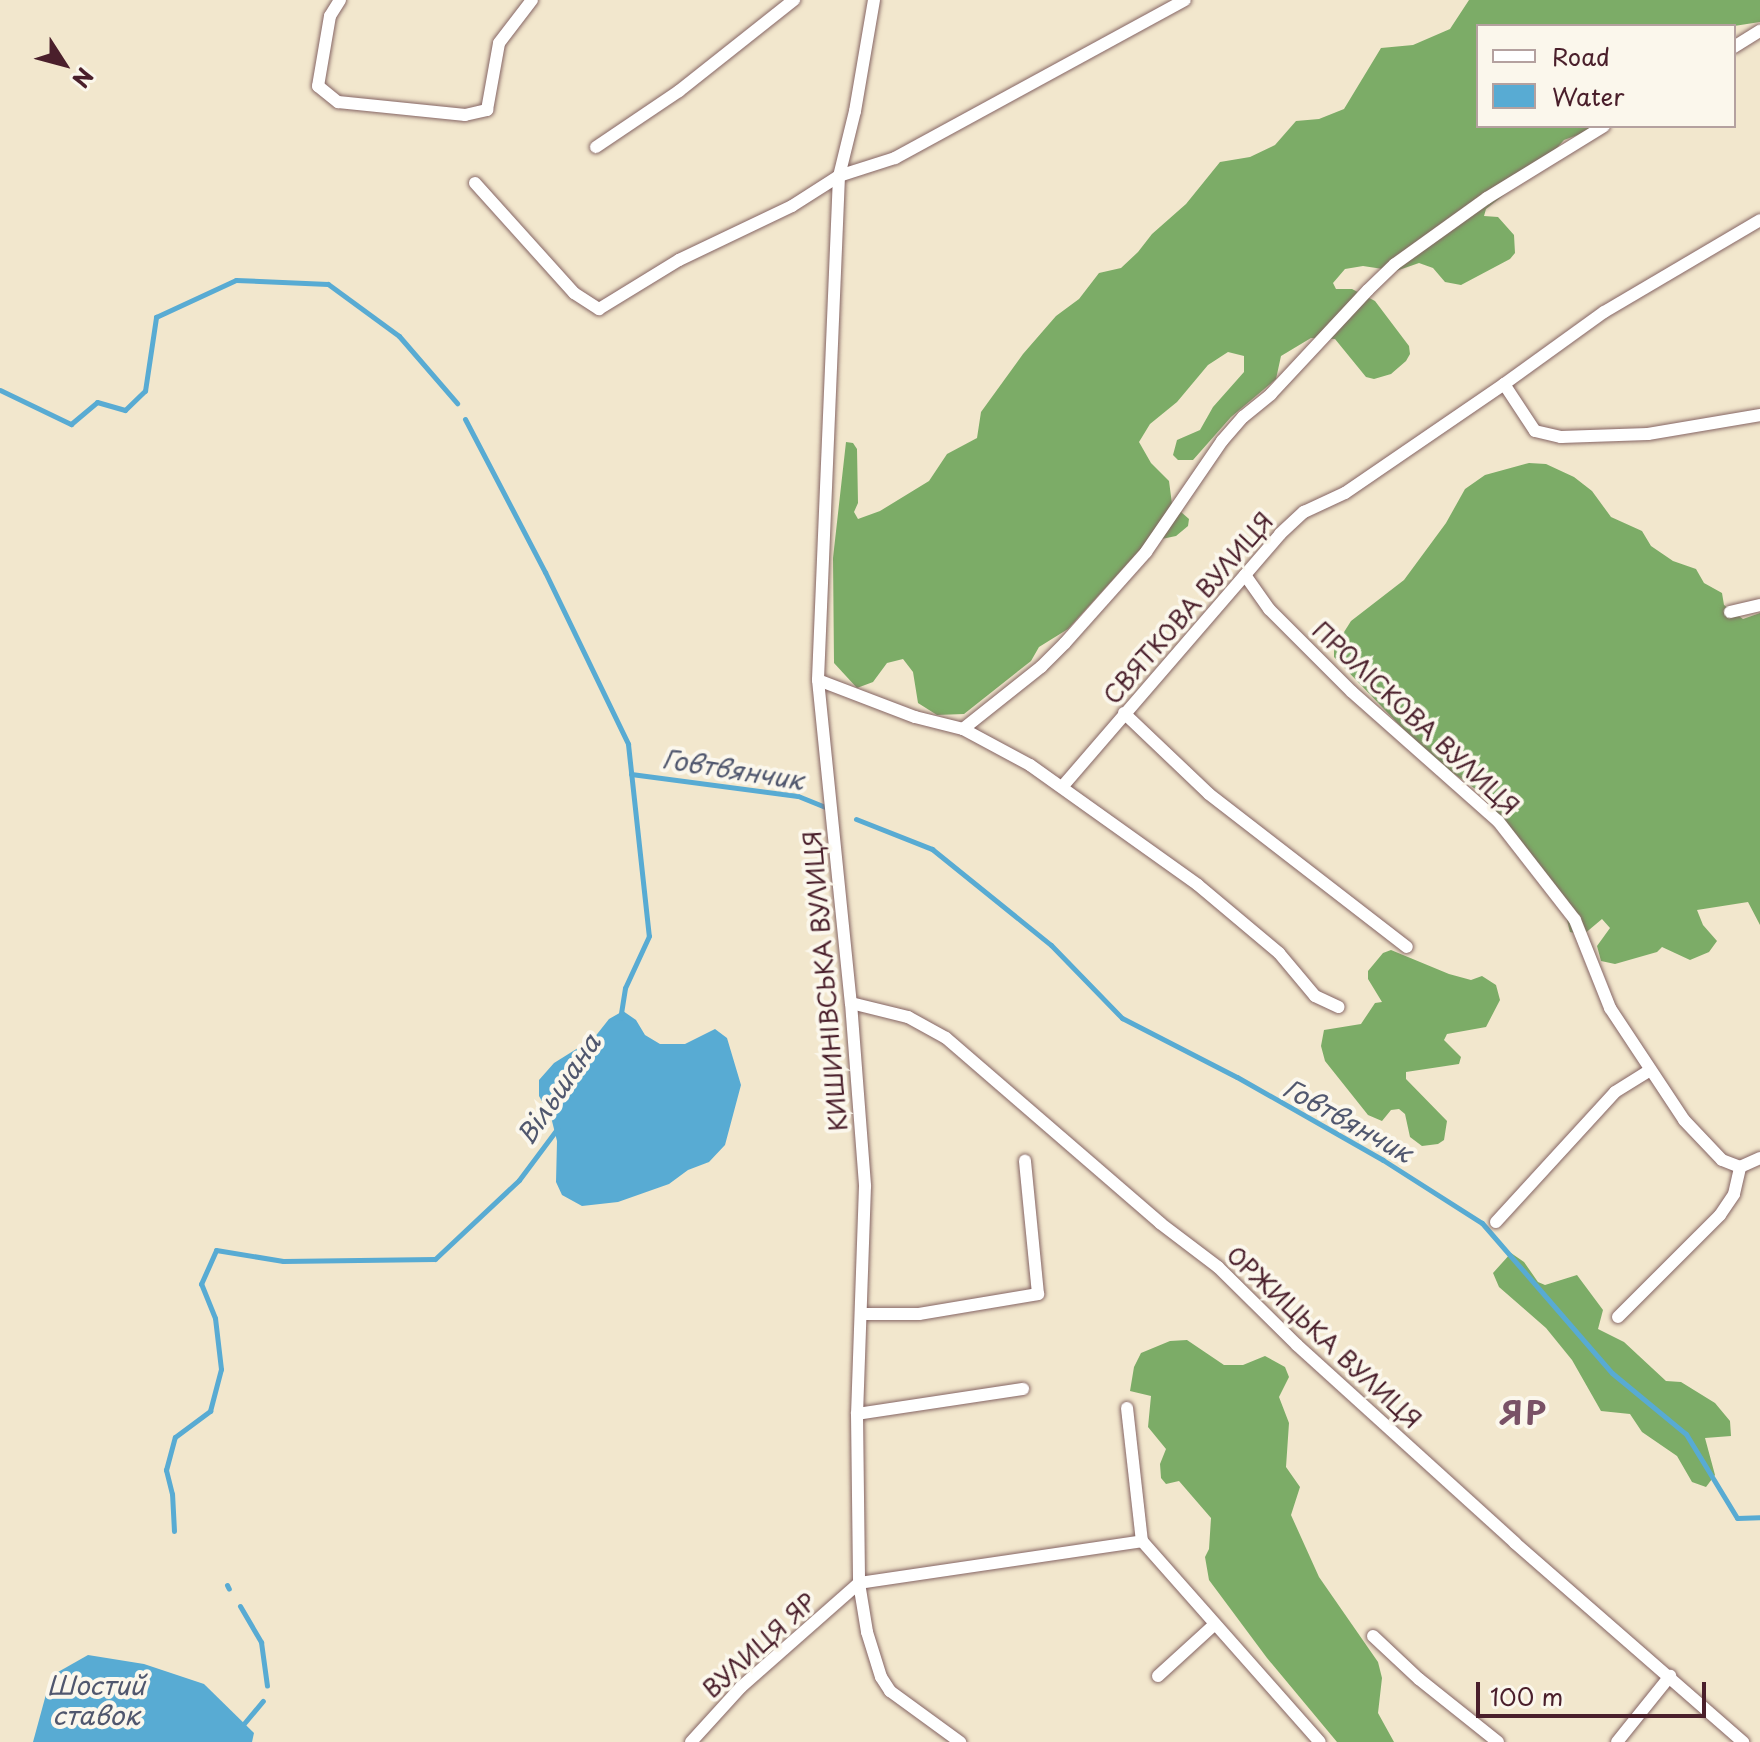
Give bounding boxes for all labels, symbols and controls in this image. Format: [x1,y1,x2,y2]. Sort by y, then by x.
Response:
north arrow [24,24,104,104]
legend [1476,24,1736,128]
text: Road [1552,38,1610,74]
text: N [65,62,102,95]
text: Water [1552,78,1624,114]
street label: СВЯТКОВА ВУЛИЦЯ [1097,506,1279,710]
street label: ПРОЛІСКОВА ВУЛИЦЯ [1307,615,1525,821]
water label: Говтвянчик [660,742,806,796]
street label: КИШИНІВСЬКА ВУЛИЦЯ [798,830,852,1132]
water label: Вільшана [510,1028,606,1150]
water label: Говтвянчик [1278,1072,1418,1168]
street label: ОРЖИЦЬКА ВУЛИЦЯ [1221,1240,1427,1434]
district label: ЯР [1500,1393,1548,1431]
street label: ВУЛИЦЯ ЯР [697,1587,821,1703]
scale bar [1480,1666,1710,1716]
water label: Шостий ставок [47,1669,145,1730]
text: 100 m [1490,1678,1563,1714]

